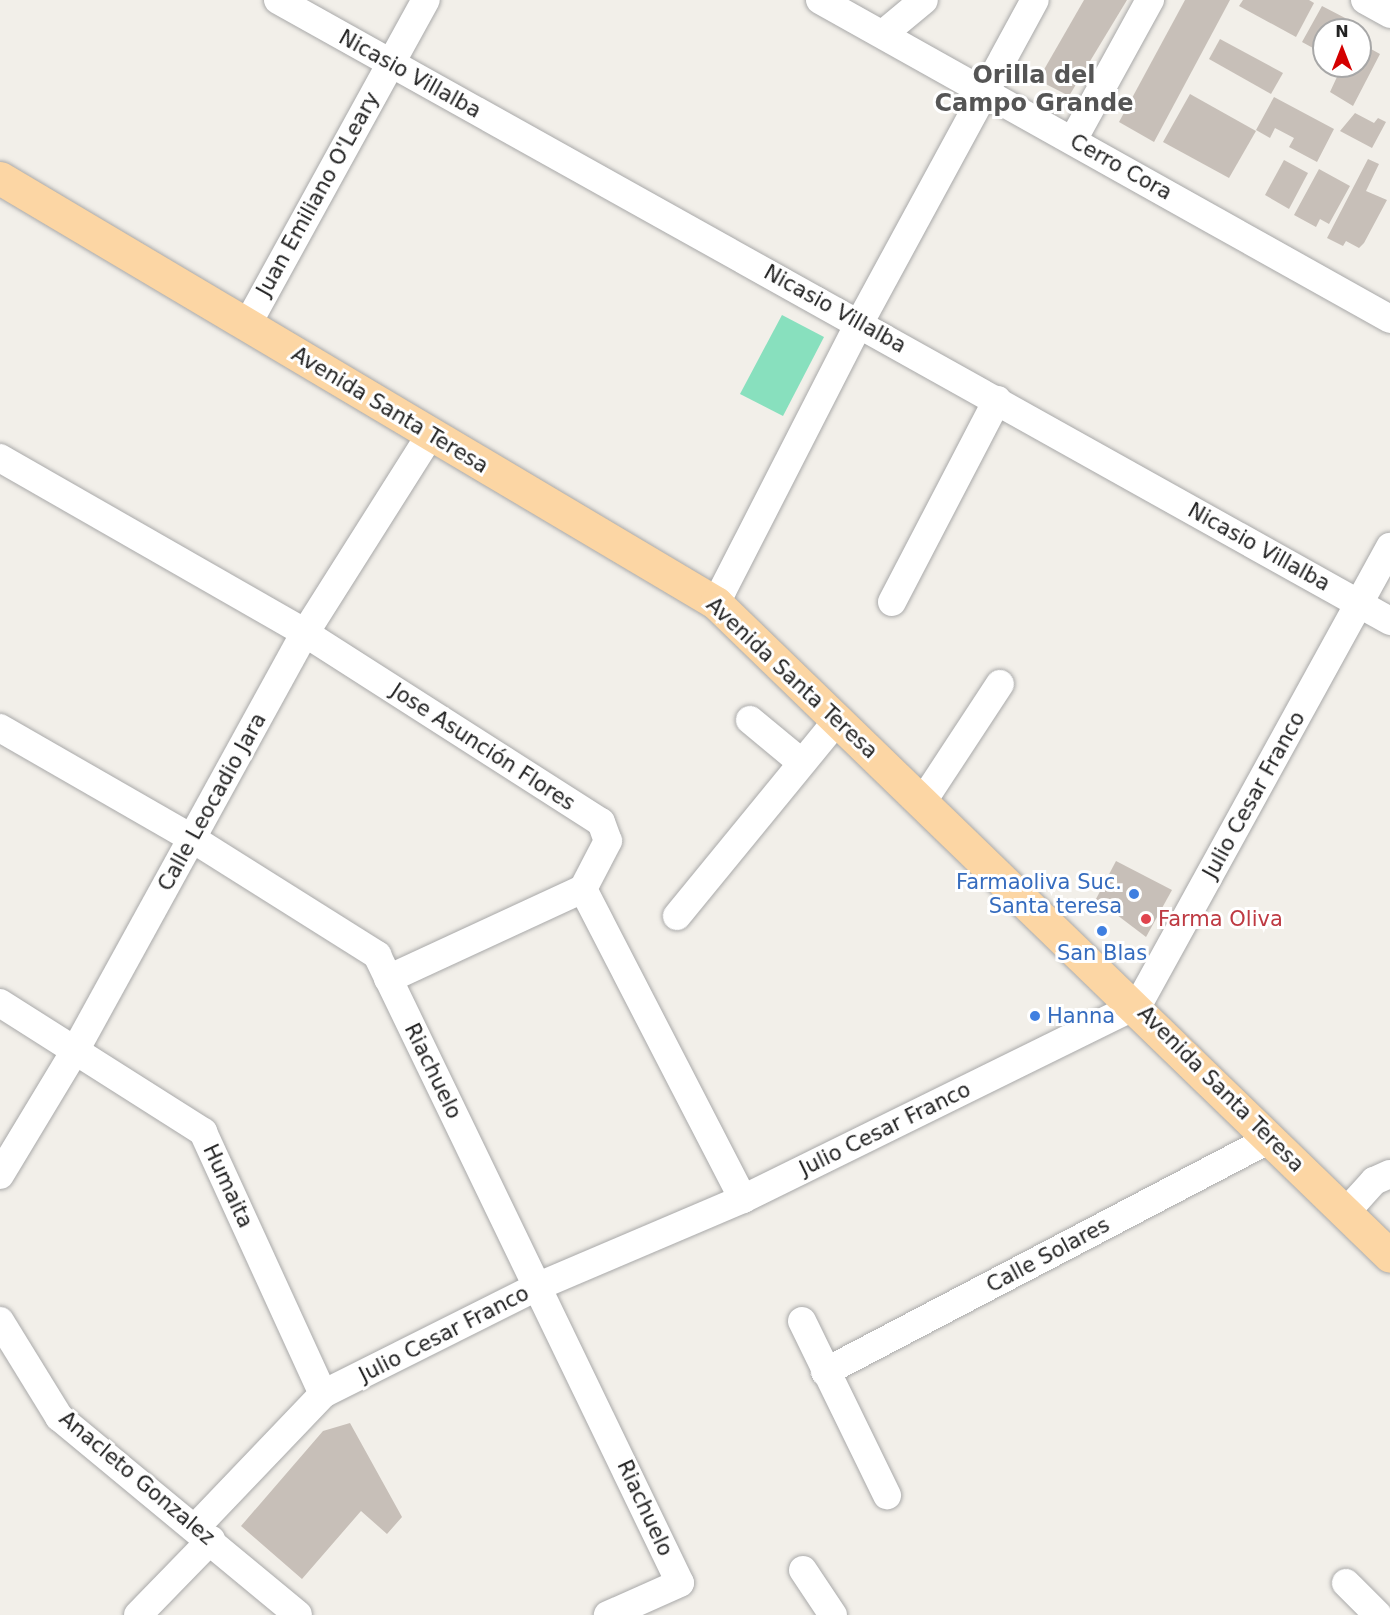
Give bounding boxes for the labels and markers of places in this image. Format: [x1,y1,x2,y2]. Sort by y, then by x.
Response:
place label: Farmaoliva Suc. Santa teresa [956,869,1122,919]
marker: Farmaoliva Suc. Santa teresa [1127,887,1141,901]
place label: Farma Oliva [1158,906,1283,932]
marker: Farma Oliva [1139,912,1153,926]
marker: San Blas [1095,924,1109,938]
place label: San Blas [1057,940,1147,966]
place label: Hanna [1047,1003,1115,1029]
marker: Hanna [1028,1009,1042,1023]

